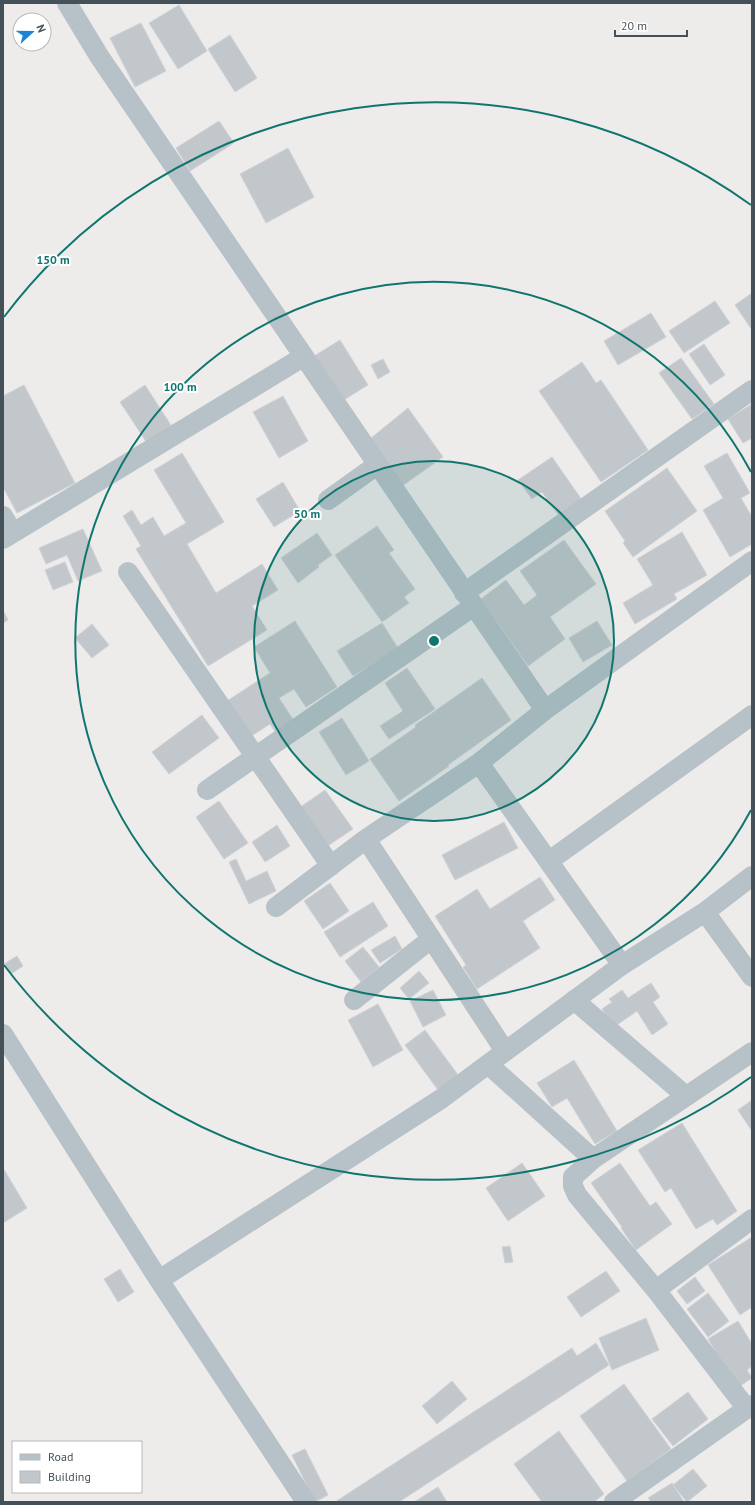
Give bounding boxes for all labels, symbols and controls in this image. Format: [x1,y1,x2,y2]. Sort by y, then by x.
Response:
north arrow [12,12,52,52]
scale bar [615,12,687,38]
text: 20 m [621,18,647,33]
text: N [34,23,49,34]
text: 150 m [36,252,70,267]
text: 100 m [163,379,197,394]
text: 50 m [294,506,320,521]
centre of rings [427,634,441,648]
legend [12,1441,142,1493]
text: Road [48,1449,73,1464]
text: Building [48,1469,91,1484]

